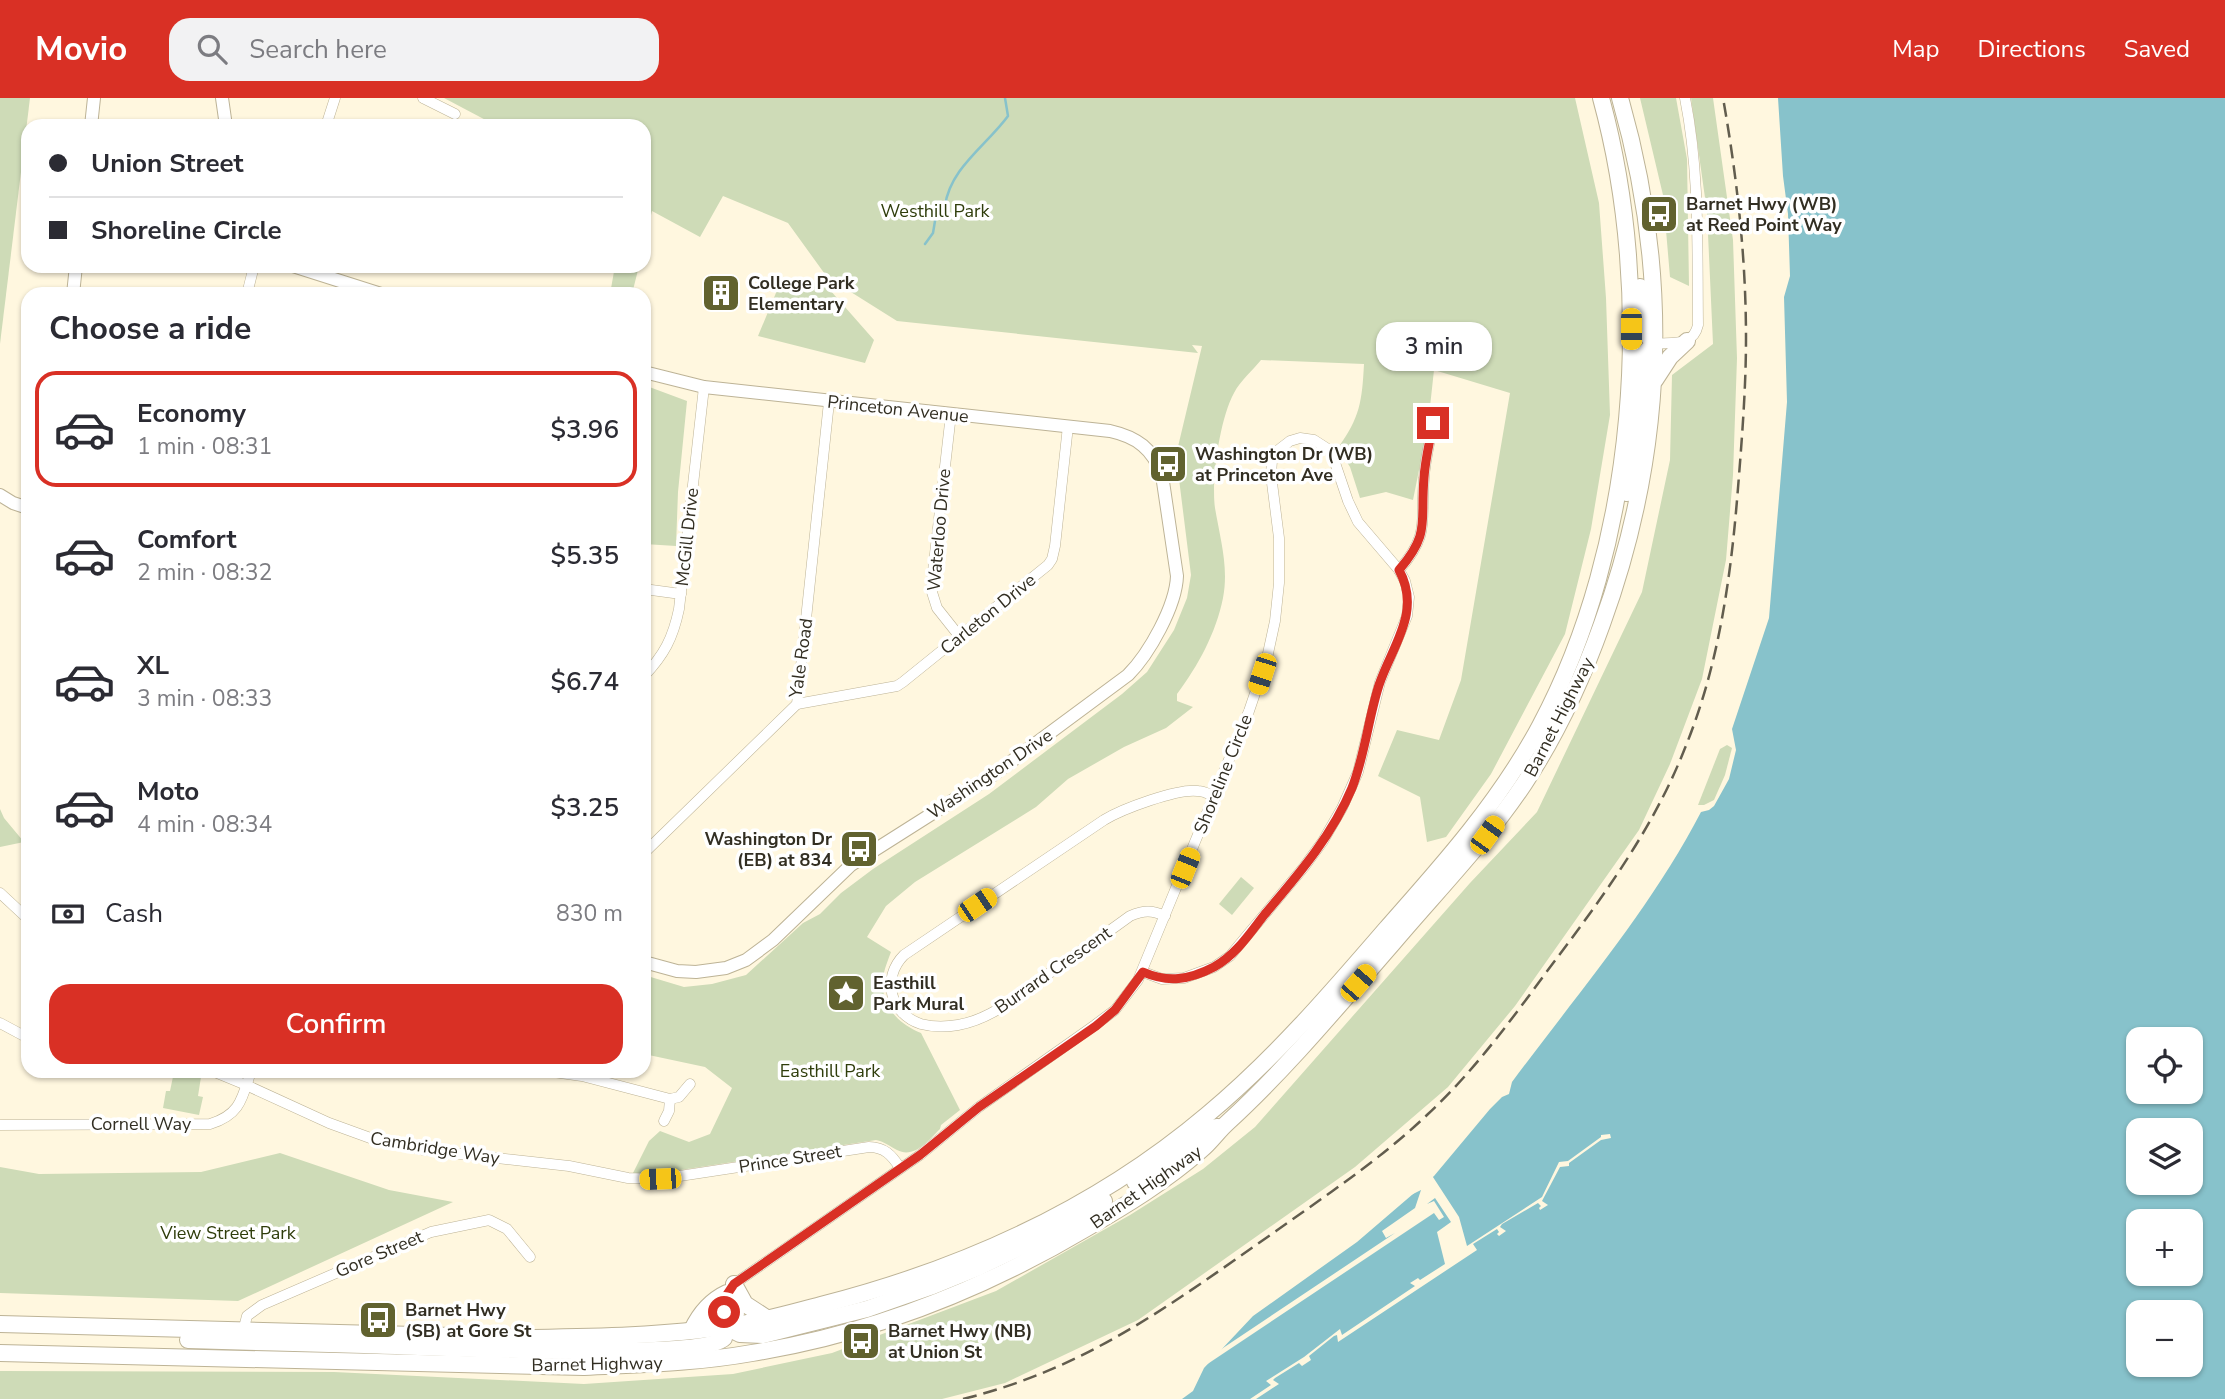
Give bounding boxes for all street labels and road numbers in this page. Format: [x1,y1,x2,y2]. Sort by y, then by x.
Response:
street label: Princeton Avenue [826,390,970,428]
street label: Waterloo Drive [922,468,956,592]
street label: McGill Drive [670,487,704,587]
street label: Carleton Drive [935,568,1041,660]
street label: Yale Road [783,617,818,700]
street label: Barnet Highway [1519,652,1600,781]
street label: Shoreline Circle [1188,711,1258,837]
street label: Washington Drive [923,723,1057,825]
street label: Burrard Crescent [990,920,1117,1019]
street label: Cornell Way [91,1112,192,1136]
street label: Cambridge Way [369,1126,502,1170]
street label: Prince Street [737,1139,844,1179]
street label: Barnet Highway [1085,1139,1207,1234]
street label: Gore Street [332,1225,427,1283]
street label: Barnet Highway [531,1351,663,1377]

